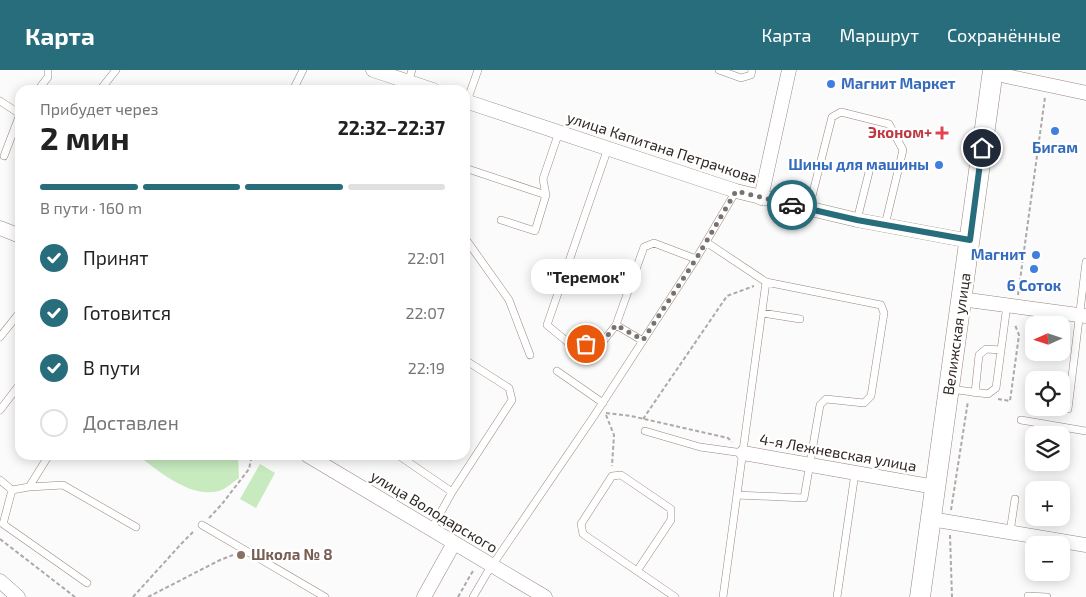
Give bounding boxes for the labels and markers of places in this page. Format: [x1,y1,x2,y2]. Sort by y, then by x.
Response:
place label: Магнит Маркет [841,74,956,92]
marker: Магнит Маркет [825,78,837,90]
place label: Эконом+ [868,123,932,141]
marker: Бигам [1049,125,1061,137]
marker: Эконом+ [936,127,948,139]
pin [961,127,1003,169]
place label: Бигам [1032,138,1078,156]
place label: Шины для машины [788,155,929,173]
marker: Шины для машины [933,159,945,171]
place label: Магнит [971,245,1026,263]
marker: Магнит [1030,249,1042,261]
callout: "Теремок" [531,259,641,294]
marker: 6 Соток [1028,263,1040,275]
place label: 6 Соток [1007,276,1062,294]
pin [565,323,607,365]
place label: Школа № 8 [251,545,333,563]
marker: Школа № 8 [235,549,247,561]

